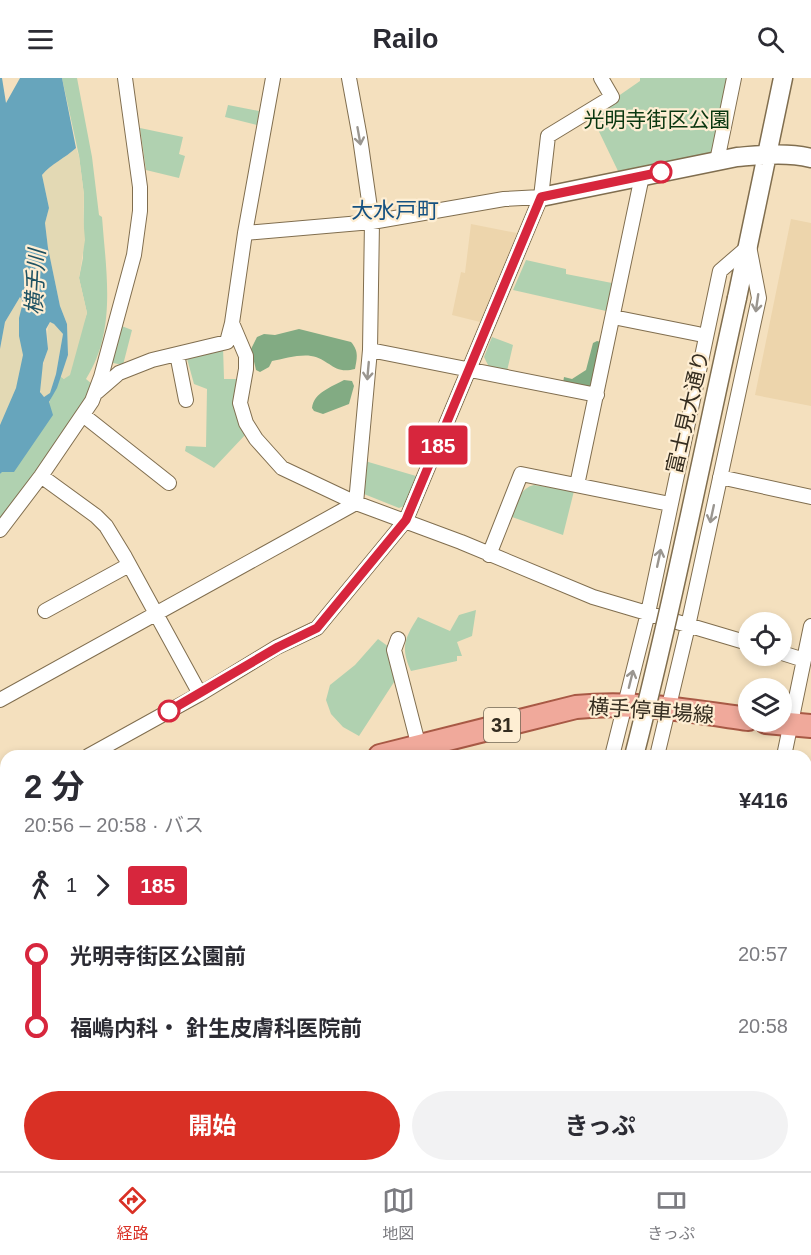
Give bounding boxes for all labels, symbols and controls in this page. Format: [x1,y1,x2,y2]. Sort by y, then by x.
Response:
icon: menu [24,23,57,56]
icon: search [754,23,787,56]
text: Railo [372,24,439,54]
park label: 光明寺街区公園 [584,108,731,131]
one-way arrow [354,125,365,145]
unlabelled marker [650,161,672,183]
district label: 大水戸町 [351,198,439,223]
water label: 横手川 [21,246,50,316]
one-way arrow [751,293,762,312]
street label: 富士見大通り [662,348,713,476]
one-way arrow [362,361,373,381]
line badge: 185 [404,426,472,464]
text: 185 [420,434,456,457]
one-way arrow [706,504,717,524]
one-way arrow [654,549,665,569]
map controls [738,612,792,732]
button: locate [738,612,792,666]
one-way arrow [625,670,637,689]
button: layers [738,678,792,732]
street label: 横手停車場線 [587,695,715,726]
unlabelled marker [158,700,180,722]
road number: 31 [484,708,520,742]
text: 2 分 [24,768,85,805]
text: ¥416 [739,788,788,813]
text: 20:56 – 20:58 · バス [24,814,204,836]
icon: walk [24,869,57,902]
icon: forward [86,869,119,902]
text: 1 [66,874,77,896]
text: 185 [140,874,175,897]
text: 20:57 [738,943,788,965]
text: 光明寺街区公園前 [70,944,246,969]
text: 20:58 [738,1015,788,1037]
text: 福嶋内科・ 針生皮膚科医院前 [70,1016,362,1041]
button: 開始 [24,1091,400,1160]
button: きっぷ [412,1091,788,1160]
tab: 経路 [116,1184,149,1244]
tab: 地図 [382,1184,415,1244]
tab: きっぷ [647,1184,695,1244]

